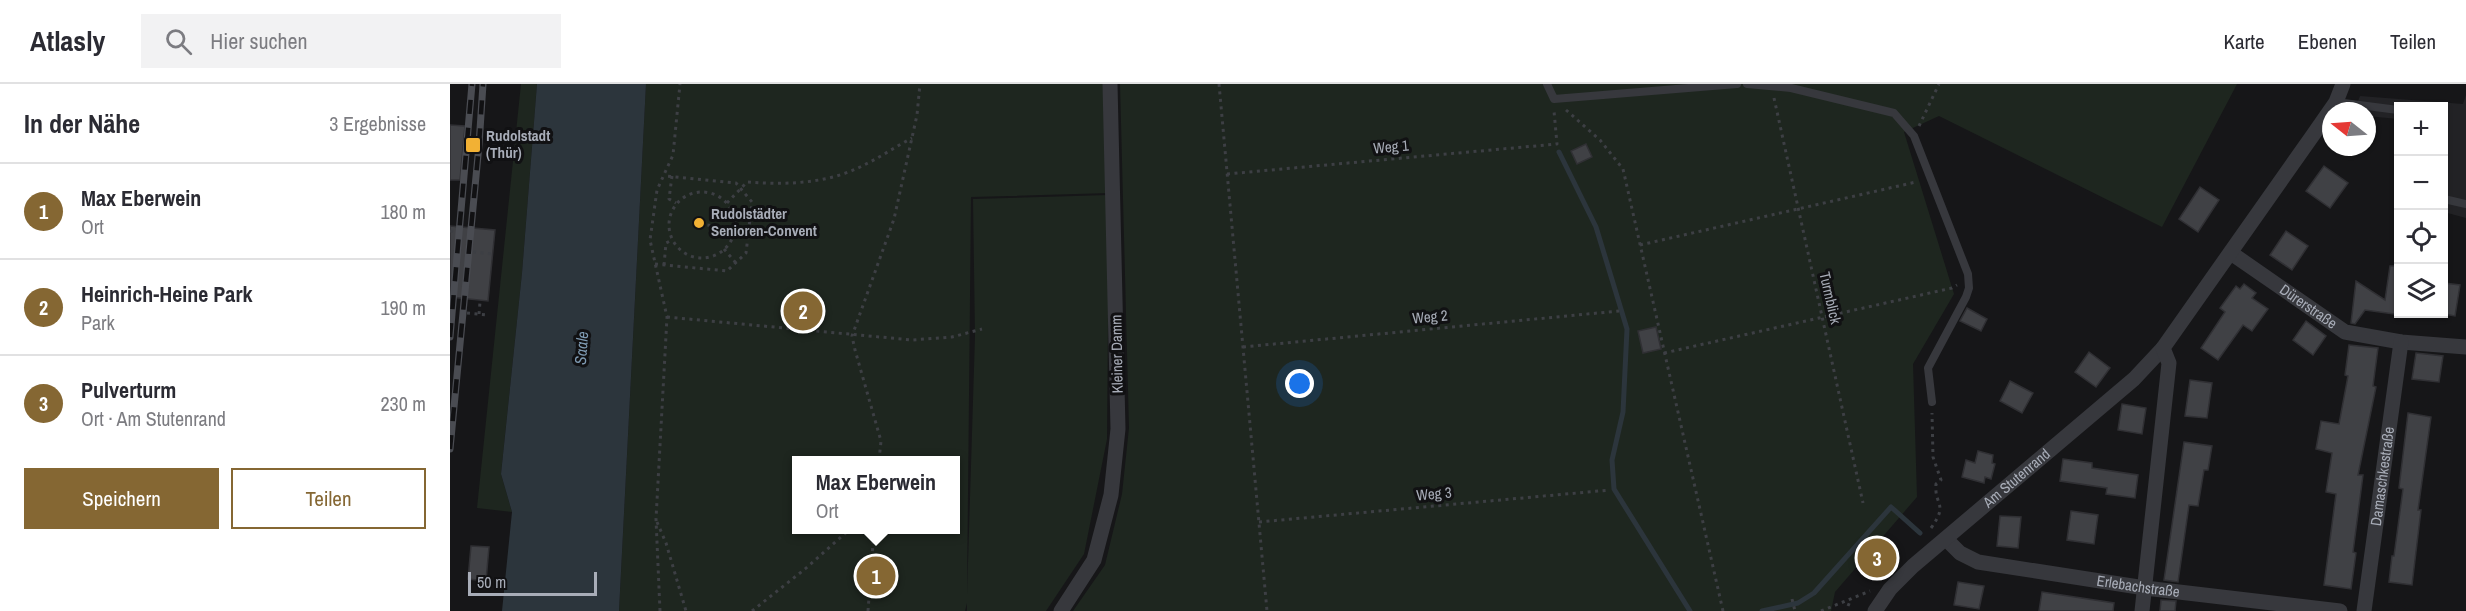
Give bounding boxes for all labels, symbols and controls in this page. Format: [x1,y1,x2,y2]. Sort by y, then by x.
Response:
search box [141,14,561,68]
text: Atlasly [30,22,105,60]
icon: search [162,25,195,58]
text: Hier suchen [210,26,308,56]
text: Karte [2224,27,2265,56]
text: Ebenen [2298,27,2357,56]
text: Teilen [2390,27,2436,56]
north arrow [2322,102,2376,156]
map controls [2394,102,2448,318]
button: + [2394,102,2448,156]
text: In der Nähe [24,106,140,141]
text: 3 Ergebnisse [329,110,426,137]
place label: Rudolstadt (Thür) [486,125,550,163]
street label: Weg 1 [1372,134,1410,159]
marker: Rudolstadt (Thür) [464,136,482,154]
button: − [2394,156,2448,210]
text: Max Eberwein [81,183,201,213]
text: 1 [39,198,48,225]
text: 180 m [380,198,426,225]
place label: Rudolstädter Senioren-Convent [711,203,817,241]
button: locate [2394,210,2448,264]
text: Ort [81,213,104,240]
marker: Rudolstädter Senioren-Convent [692,216,706,230]
button: layers [2394,264,2448,318]
street label: Turmblick [1814,270,1847,327]
text: Heinrich-Heine Park [81,279,252,309]
street label: Dürerstraße [2276,279,2342,334]
pin: 2 [784,288,822,334]
text: 2 [39,294,48,321]
text: 190 m [380,294,426,321]
street label: Weg 2 [1411,304,1449,329]
text: Park [81,309,115,336]
street label: Kleiner Damm [1105,315,1128,393]
water label: Saale [569,330,593,366]
your location [1285,369,1314,398]
text: Pulverturm [81,375,176,405]
text: 3 [39,390,48,417]
text: 230 m [380,390,426,417]
text: Ort · Am Stutenrand [81,405,226,432]
street label: Damaschkestraße [2365,425,2399,527]
street label: Am Stutenrand [1977,443,2055,513]
popup [792,456,960,534]
text: Max Eberwein [816,467,936,497]
button: Speichern [24,468,219,529]
button: Teilen [231,468,426,529]
street label: Weg 3 [1415,481,1453,506]
text: Ort [816,497,839,524]
pin: 3 [1858,536,1896,580]
pin: 1 [856,554,896,598]
scale bar [468,569,597,596]
street label: Erlebachstraße [2095,570,2181,602]
text: 50 m [477,571,506,593]

